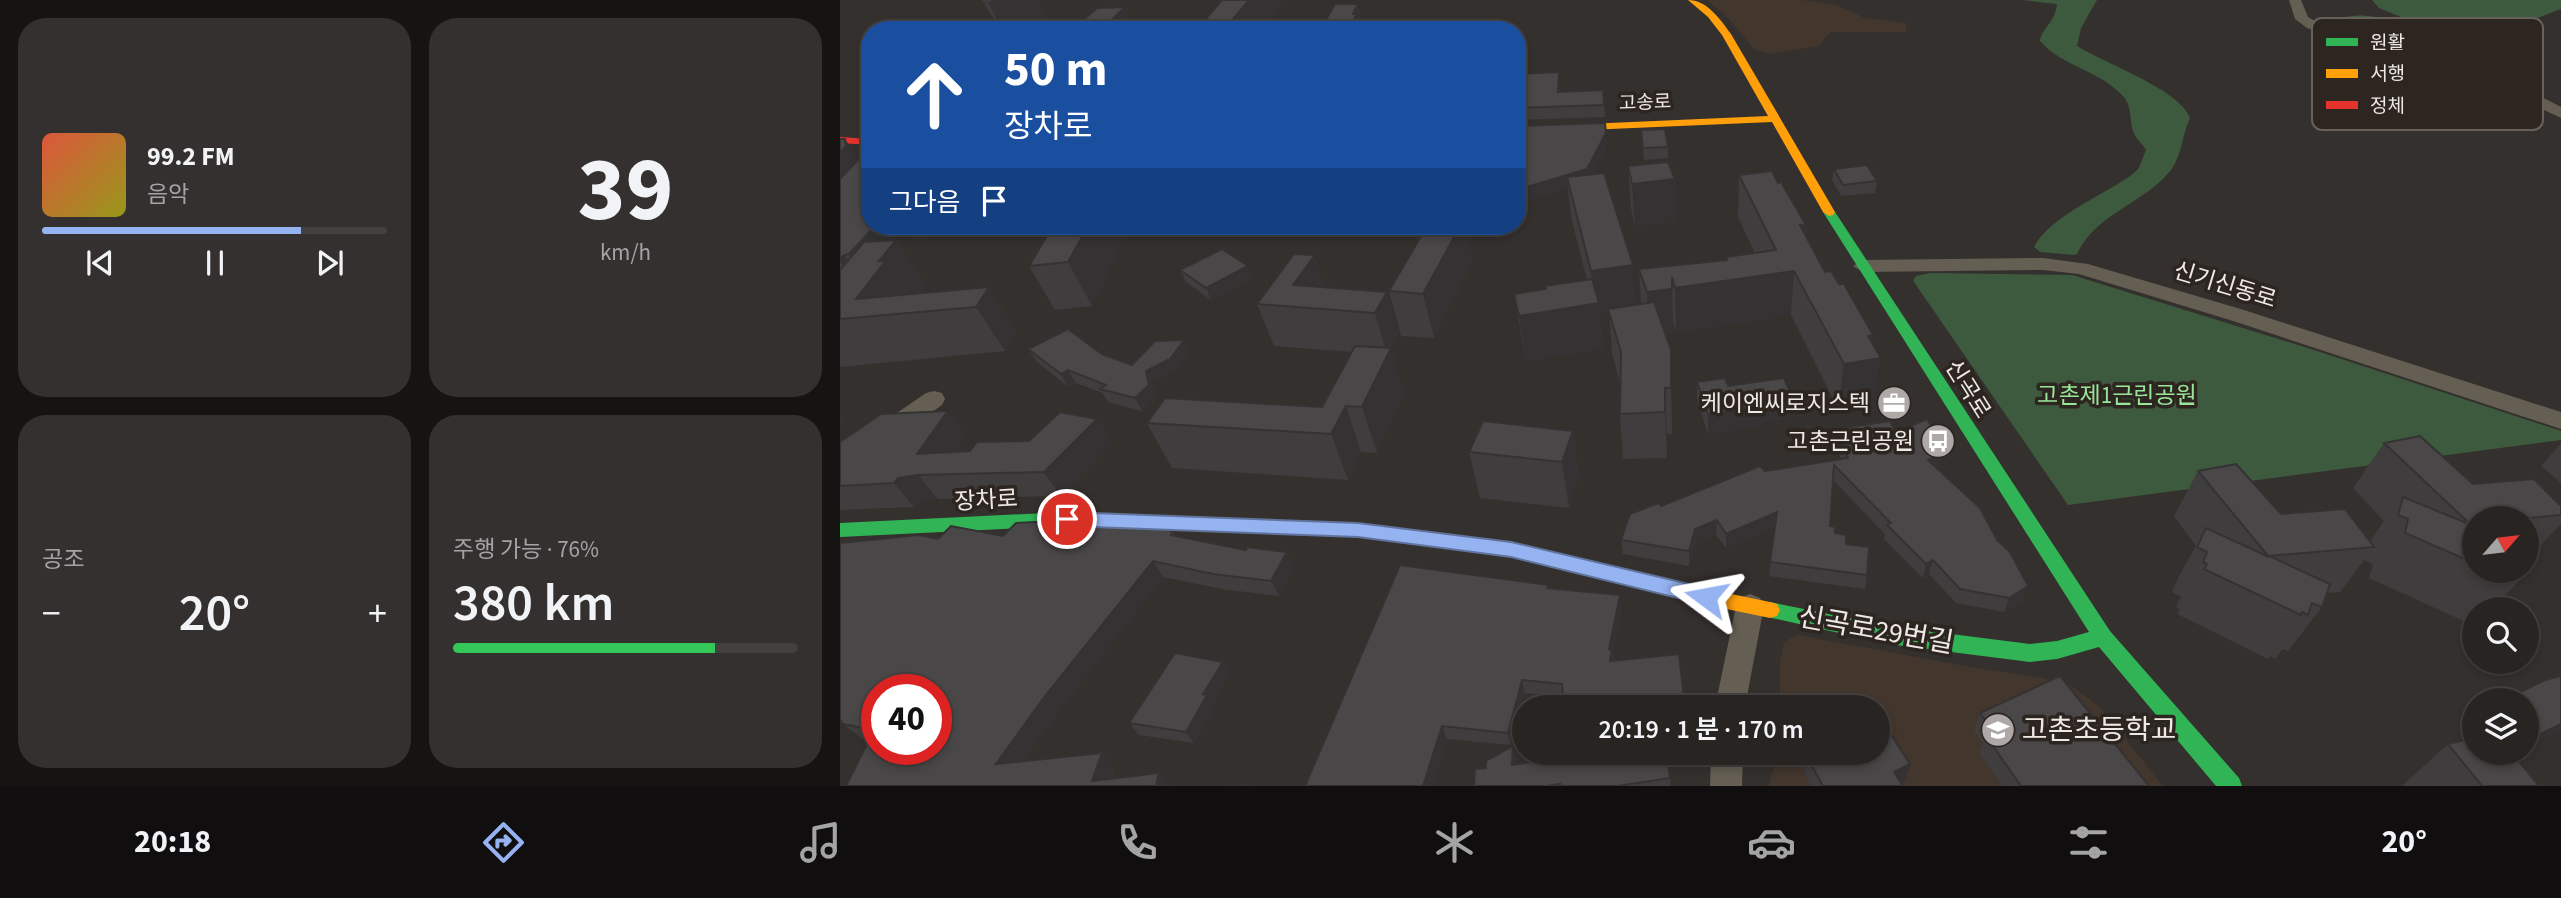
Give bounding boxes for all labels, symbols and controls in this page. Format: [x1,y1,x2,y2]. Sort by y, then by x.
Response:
legend [2312,18,2543,130]
text: 원활 [2370,30,2405,57]
text: 50 m [1004,35,1108,105]
icon: ahead [889,49,980,140]
text: 서행 [2370,61,2405,88]
street label: 고송로 [1618,89,1672,117]
text: 정체 [2370,93,2405,120]
text: 장차로 [1004,104,1092,150]
text: 39 [577,126,674,255]
text: 99.2 FM [147,138,235,175]
text: 음악 [147,178,189,211]
icon: arrive [975,182,1013,220]
text: 그다음 [889,184,961,221]
text: km/h [600,236,651,269]
icon: previous [81,244,119,282]
icon: pause [196,244,234,282]
icon: next [311,244,349,282]
street label: 신기신동로 [2170,254,2280,316]
street label: 신곡로 [1937,353,1999,425]
park label: 고촌제1근린공원 [2037,379,2197,412]
office icon: 케이엔씨로지스텍 [1875,384,1913,422]
place label: 케이엔씨로지스텍 [1701,387,1870,420]
bus stop icon: 고촌근린공원 [1919,422,1957,460]
place label: 고촌근린공원 [1787,425,1914,458]
street label: 장차로 [953,482,1019,518]
pin [1037,489,1097,549]
icon: arrive [1048,500,1086,538]
north arrow [2462,506,2539,583]
map controls [2462,506,2539,765]
text: 주행 가능 · 76% [453,533,599,566]
text: 공조 [42,543,84,576]
position arrow [1669,560,1743,634]
text: 380 km [453,567,614,641]
text: 20° [179,577,250,651]
text: − [42,587,61,641]
text: + [368,587,387,641]
street label: 신곡로29번길 [1795,597,1957,663]
button: search [2462,597,2539,674]
speed limit sign: 40 [861,674,952,765]
button: layers [2462,688,2539,765]
place label: 고촌초등학교 [2022,710,2177,750]
text: 20:19 · 1 분 · 170 m [1598,711,1804,748]
school or university icon: 고촌초등학교 [1979,711,2017,749]
icon: directions [479,818,528,867]
icon: music [796,818,845,867]
icon: phone [1113,818,1162,867]
icon: climate [1430,818,1479,867]
icon: car [1747,818,1796,867]
icon: filters [2064,818,2113,867]
text: 20:18 [134,819,211,865]
text: 20° [2381,819,2427,865]

